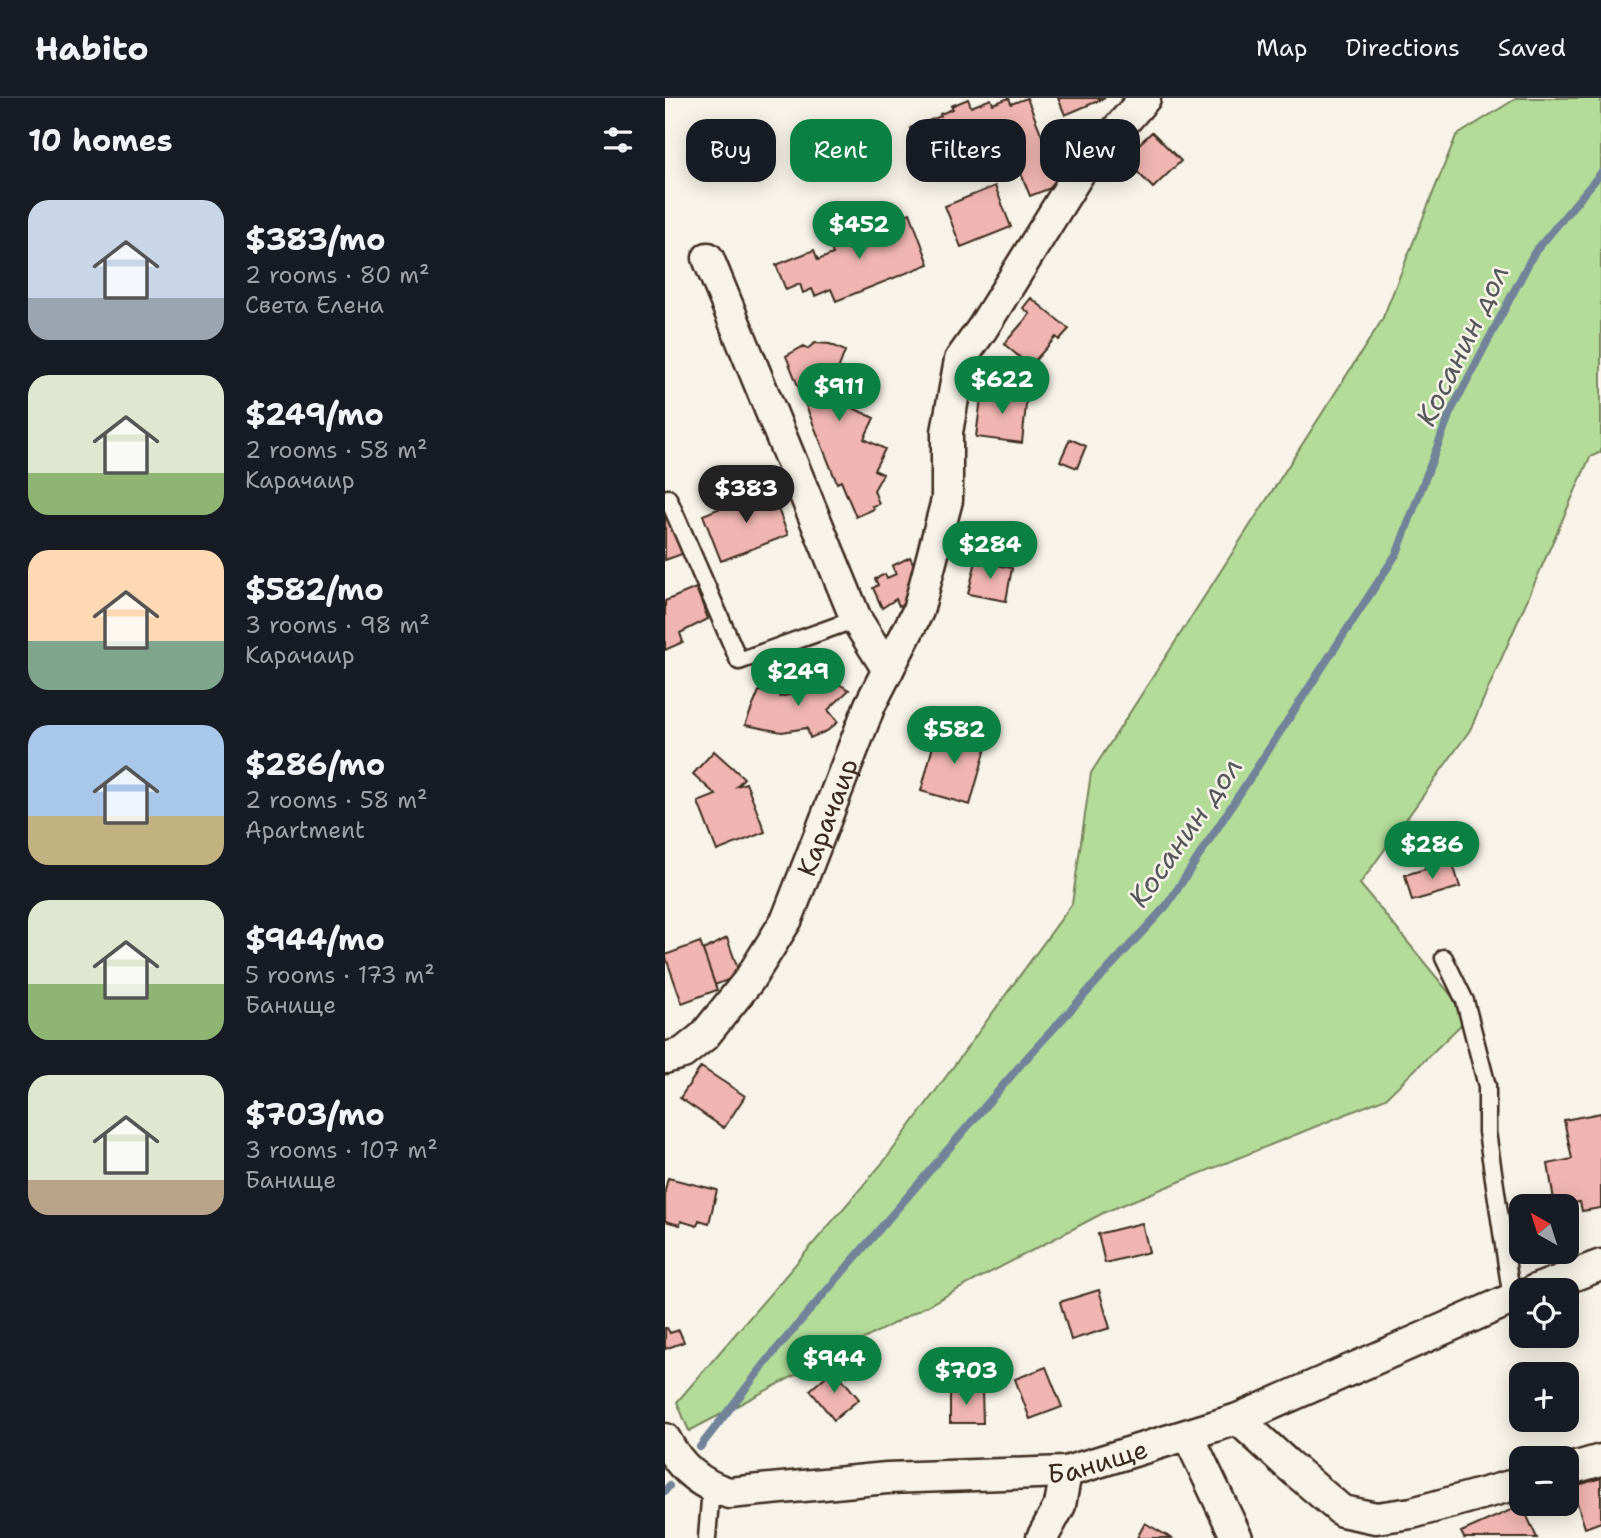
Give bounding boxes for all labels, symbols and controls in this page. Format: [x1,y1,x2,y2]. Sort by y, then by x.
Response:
text: Habito [35,26,149,71]
text: Map [1256,32,1307,64]
text: Directions [1345,32,1460,64]
text: Saved [1498,32,1566,64]
chip: Buy [686,119,776,182]
chip: Rent [790,119,892,182]
chip: Filters [906,119,1026,182]
chip: New [1040,119,1140,182]
text: 10 homes [28,120,173,161]
icon: filters [599,121,637,159]
pin: $452 [818,202,900,261]
text: $452 [829,209,889,239]
text: $383/mo [245,219,385,260]
icon: home [84,228,168,312]
water label: Косанин дол [1407,258,1517,432]
text: 2 rooms · 80 m² [245,260,430,290]
text: Света Елена [245,290,384,320]
pin: $622 [961,356,1043,416]
pin: $911 [798,364,880,423]
text: $622 [970,364,1034,394]
text: $911 [814,371,864,401]
text: $249/mo [245,394,384,435]
icon: home [84,403,168,487]
text: 2 rooms · 58 m² [245,435,428,465]
text: Карачаир [245,465,355,495]
pin: $383 [705,466,787,525]
text: $383 [714,473,778,503]
pin: $284 [949,522,1031,581]
text: $284 [958,529,1022,559]
text: $582/mo [245,569,384,610]
icon: home [84,578,168,662]
text: 3 rooms · 98 m² [245,610,430,640]
text: Карачаир [245,640,355,670]
pin: $249 [757,648,839,708]
text: $249 [767,656,829,686]
pin: $582 [913,706,995,766]
text: $582 [923,714,985,744]
text: $286/mo [245,744,385,785]
water label: Косанин дол [1119,749,1251,915]
icon: home [84,753,168,837]
street label: Карачаир [788,753,865,881]
text: 2 rooms · 58 m² [245,785,428,815]
text: Apartment [245,815,365,845]
pin: $286 [1391,822,1473,881]
text: $286 [1400,829,1464,859]
text: $944/mo [245,919,385,960]
icon: home [84,928,168,1012]
text: 5 rooms · 173 m² [245,960,435,990]
text: Банище [245,990,336,1020]
text: $703/mo [245,1094,385,1135]
icon: home [84,1103,168,1187]
text: 3 rooms · 107 m² [245,1135,438,1165]
text: Банище [245,1165,336,1195]
north arrow [1509,1194,1579,1264]
map controls [1509,1194,1579,1516]
button: locate [1509,1278,1579,1348]
pin: $944 [793,1336,875,1395]
text: $944 [802,1343,866,1373]
pin: $703 [925,1348,1007,1407]
text: $703 [935,1355,997,1385]
button: + [1509,1362,1579,1432]
street label: Банище [1047,1430,1152,1490]
button: − [1509,1446,1579,1516]

